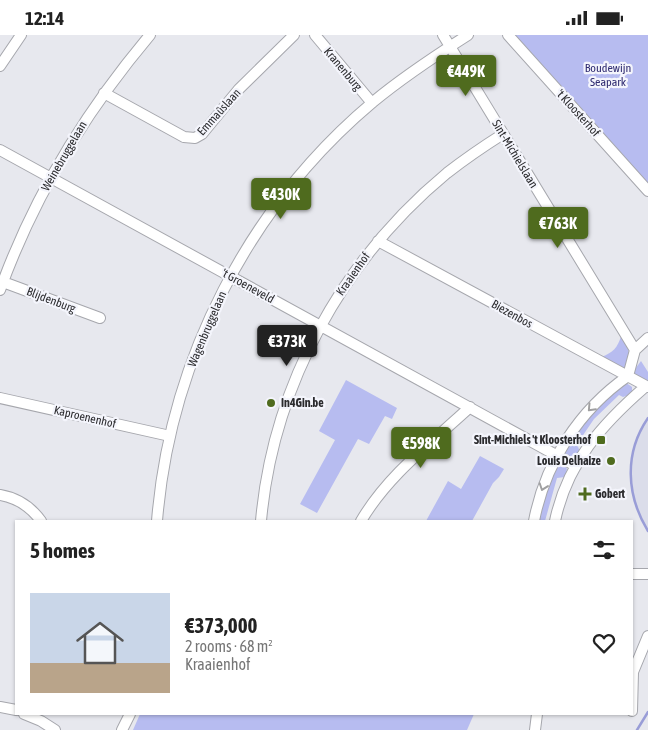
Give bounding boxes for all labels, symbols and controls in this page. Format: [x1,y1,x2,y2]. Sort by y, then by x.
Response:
text: 12:14 [25,7,64,29]
street label: Kranenburg [321,45,366,94]
pin: €449K [431,55,501,97]
park label: Boudewijn Seapark [585,61,631,89]
text: €449K [447,62,485,80]
street label: Emmaüslaan [194,86,244,138]
street label: 't Kloosterhof [553,87,603,140]
street label: Sint-Michielslaan [489,117,541,191]
street label: Weinebruggelaan [38,119,90,193]
pin: €430K [246,177,316,220]
text: €430K [262,185,300,203]
pin: €763K [523,207,593,249]
text: €763K [539,214,577,232]
street label: Kraaienhof [333,249,373,298]
street label: 't Groeneveld [219,266,277,306]
street label: Blijdenburg [25,284,78,316]
street label: Wagenbruggelaan [185,289,229,369]
street label: Biezenbos [489,297,535,331]
pin: €373K [252,325,322,367]
text: €373K [268,332,306,350]
place label: In4Gin.be [281,396,324,410]
marker: In4Gin.be [265,397,277,409]
one-way arrow [588,402,597,411]
street label: Kaproenenhof [53,403,118,431]
pin: €598K [386,427,456,469]
place label: Sint-Michiels 't Kloosterhof [474,433,592,447]
text: €598K [402,434,440,452]
marker: Sint-Michiels 't Kloosterhof [595,434,607,446]
place label: Louis Delhaize [537,454,602,468]
marker: Louis Delhaize [605,455,617,467]
one-way arrow [539,483,549,491]
place label: Gobert [595,487,626,501]
marker: Gobert [579,488,591,500]
icon: filters [590,536,618,564]
text: 5 homes [30,538,95,562]
icon: home [70,613,130,673]
text: €373,000 [185,613,257,637]
icon: heart [590,629,618,657]
text: 2 rooms · 68 m² [185,637,273,655]
text: Kraaienhof [185,655,251,673]

